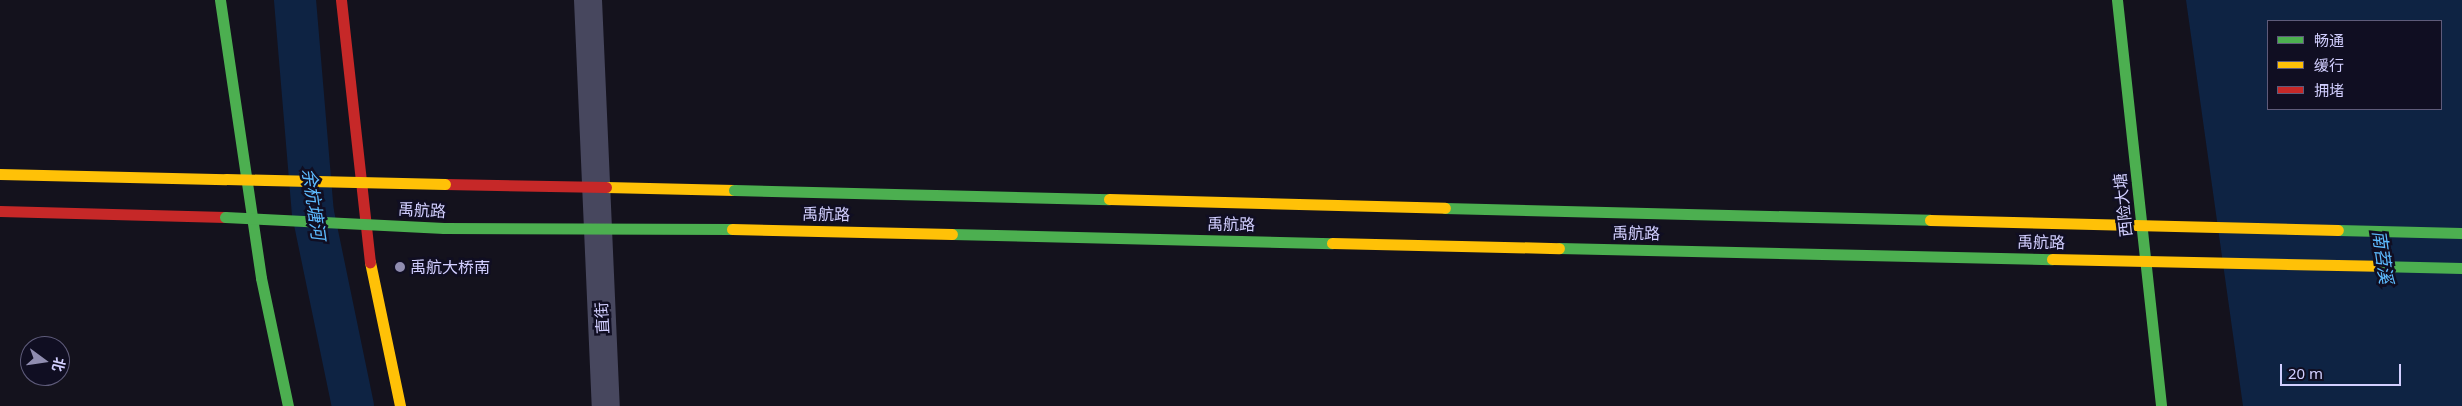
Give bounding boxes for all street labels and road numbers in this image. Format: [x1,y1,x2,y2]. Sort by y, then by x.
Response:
street label: 西险大塘 [2110,172,2136,238]
street label: 禹航路 [398,199,446,221]
street label: 禹航路 [802,204,850,224]
street label: 禹航路 [1207,214,1255,234]
street label: 禹航路 [1612,223,1660,243]
street label: 禹航路 [2017,232,2065,252]
street label: 直街 [592,302,612,334]

